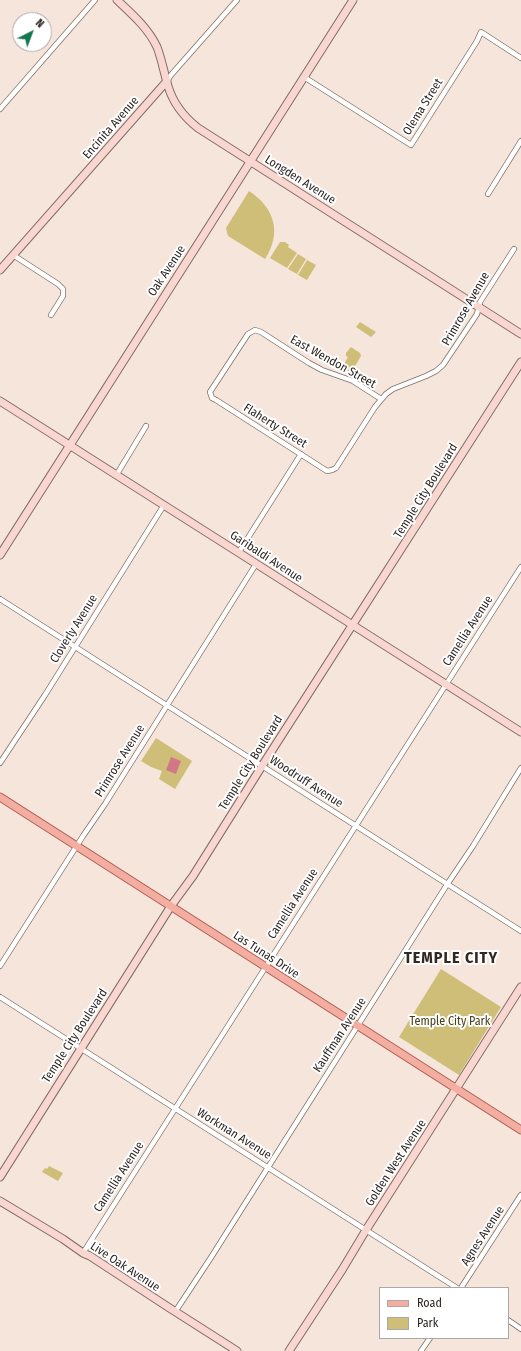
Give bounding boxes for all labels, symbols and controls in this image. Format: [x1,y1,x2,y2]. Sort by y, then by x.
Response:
north arrow [12,12,52,52]
text: N [33,16,46,30]
street label: Olema Street [400,76,446,138]
street label: Encinita Avenue [80,94,142,162]
street label: Longden Avenue [262,153,338,207]
street label: Oak Avenue [145,243,189,299]
street label: Primrose Avenue [439,270,493,348]
street label: East Wendon Street [288,333,378,391]
street label: Flaherty Street [241,401,309,451]
street label: Temple City Boulevard [391,441,461,541]
street label: Garibaldi Avenue [227,528,305,586]
street label: Cloverly Avenue [47,592,101,666]
street label: Camellia Avenue [440,593,496,669]
street label: Temple City Boulevard [216,713,286,813]
street label: Primrose Avenue [92,722,148,800]
street label: Woodruff Avenue [267,753,345,811]
street label: Camellia Avenue [265,866,321,942]
street label: Las Tunas Drive [230,928,302,982]
district label: TEMPLE CITY [404,949,498,969]
street label: Temple City Boulevard [39,986,111,1086]
street label: Kauffman Avenue [311,995,369,1075]
park label: Temple City Park [410,1015,490,1029]
street label: Workman Avenue [194,1105,274,1163]
street label: Golden West Avenue [363,1117,429,1209]
street label: Camellia Avenue [91,1139,147,1215]
street label: Agnes Avenue [458,1203,508,1269]
street label: Live Oak Avenue [87,1239,163,1295]
legend [379,1287,509,1339]
text: Road [417,1296,442,1310]
text: Park [417,1316,438,1330]

